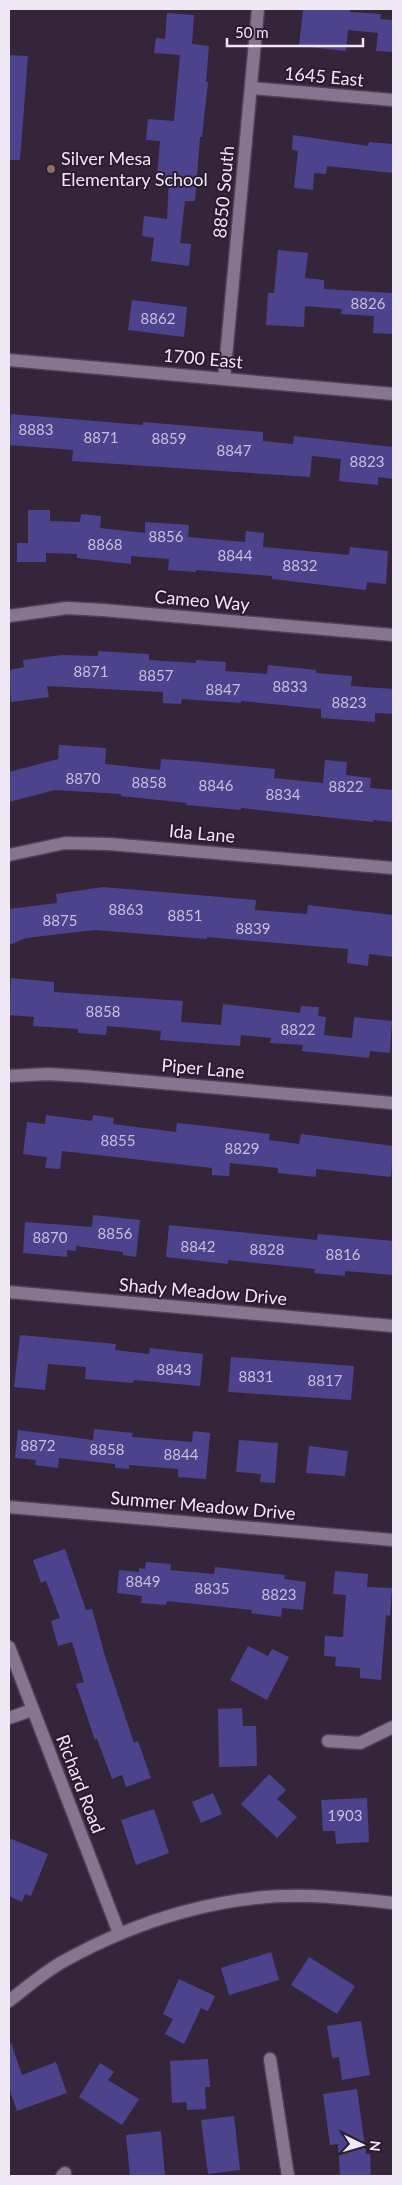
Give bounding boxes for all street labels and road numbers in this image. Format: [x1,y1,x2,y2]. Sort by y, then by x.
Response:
street label: 1645 East [283,62,365,90]
street label: 8850 South [208,145,238,239]
street label: 1700 East [162,344,244,372]
street label: Cameo Way [154,585,251,615]
street label: Ida Lane [168,819,236,847]
street label: Piper Lane [161,1053,245,1083]
street label: Shady Meadow Drive [118,1273,288,1309]
street label: Summer Meadow Drive [110,1486,297,1524]
street label: Richard Road [52,1731,110,1836]

